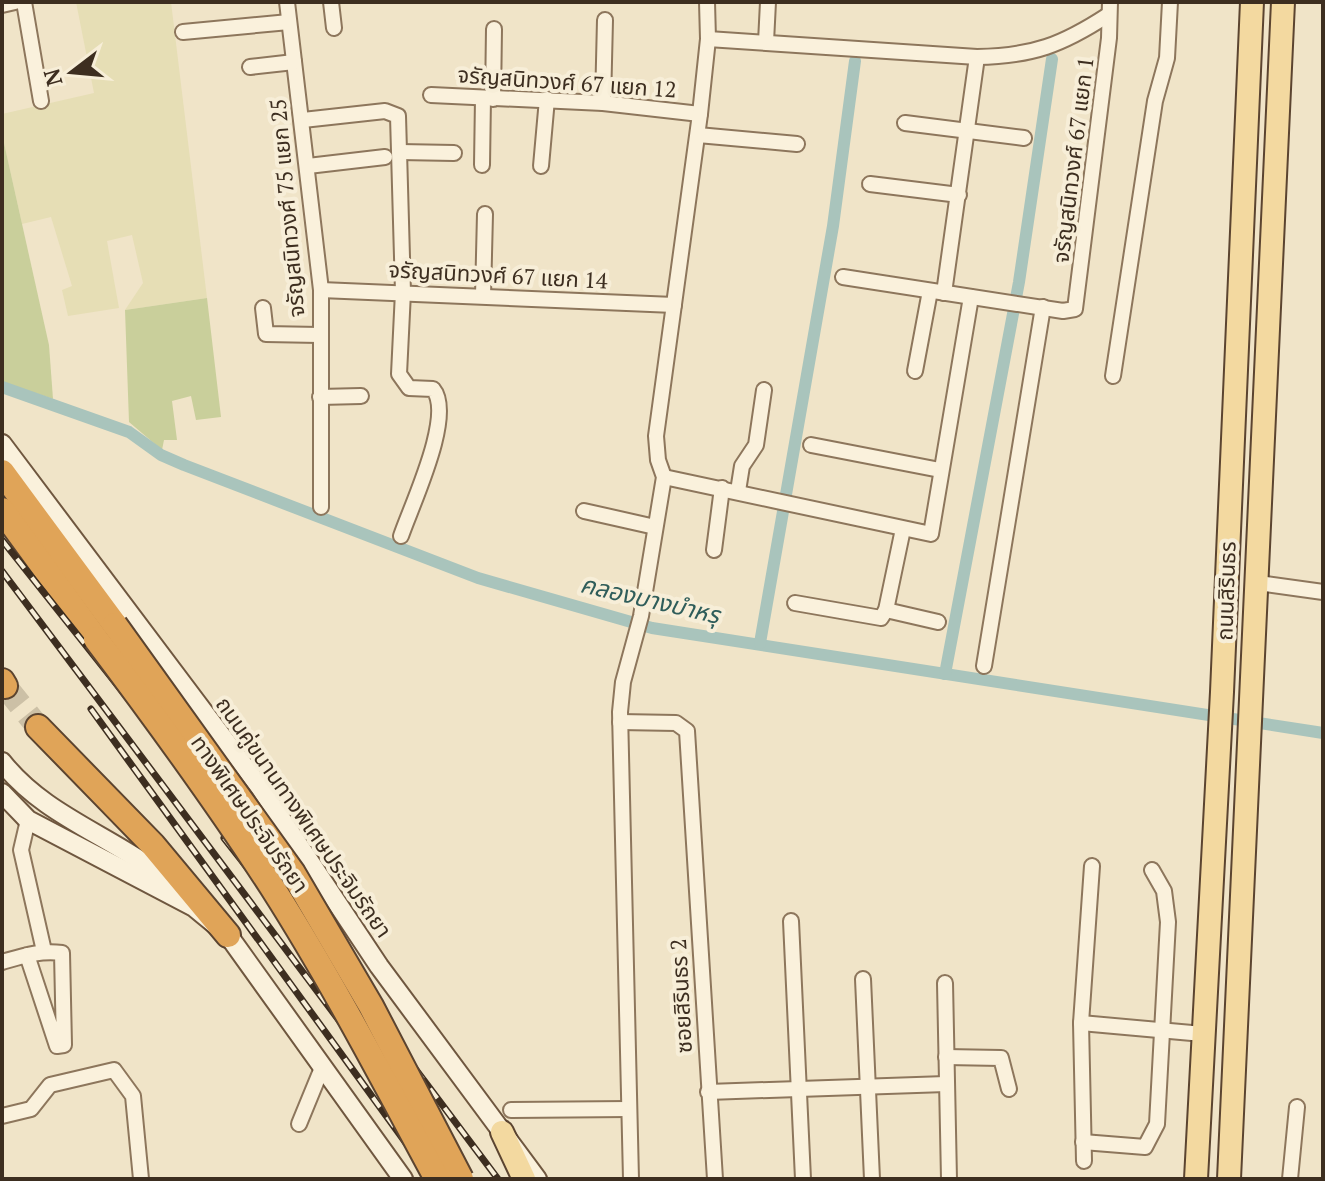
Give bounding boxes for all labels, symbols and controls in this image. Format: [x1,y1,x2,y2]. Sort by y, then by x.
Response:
north arrow [32,32,112,112]
street label: จรัญสนิทวงศ์ 67 แยก 1 [1045,55,1100,265]
street label: จรัญสนิทวงศ์ 67 แยก 12 [457,59,677,104]
text: N [36,65,69,90]
street label: จรัญสนิทวงศ์ 75 แยก 25 [262,97,311,319]
street label: จรัญสนิทวงศ์ 67 แยก 14 [388,254,609,295]
street label: ถนนสิรินธร [1209,541,1242,641]
water label: คลองบางบำหรุ [577,567,725,631]
street label: ถนนคู่ขนานทางพิเศษประจิมรัถยา [210,690,399,943]
street label: ทางพิเศษประจิมรัถยา [185,729,316,898]
street label: ซอยสิรินธร 2 [663,938,698,1054]

